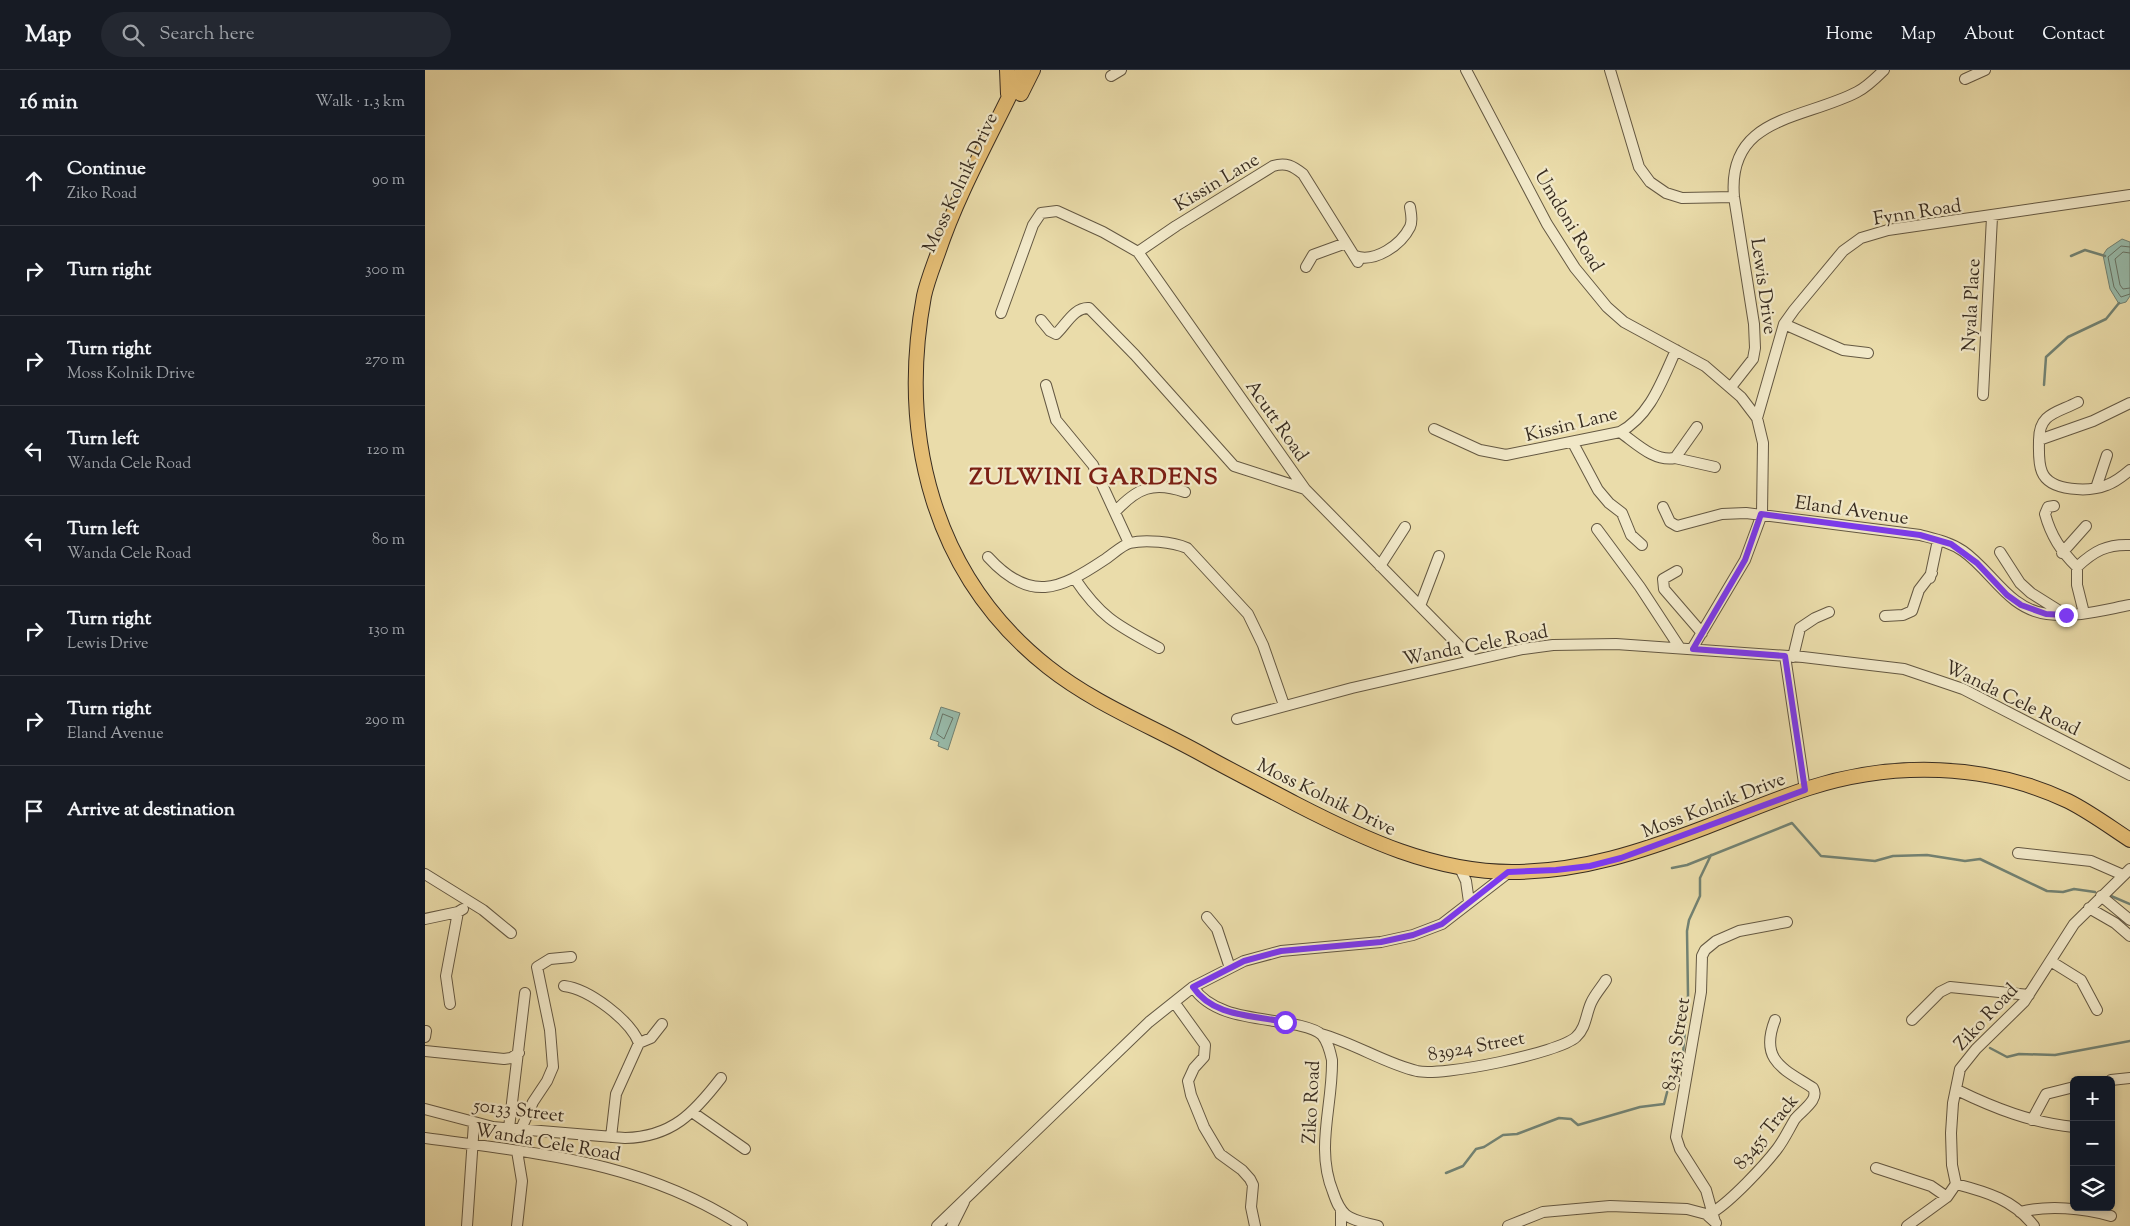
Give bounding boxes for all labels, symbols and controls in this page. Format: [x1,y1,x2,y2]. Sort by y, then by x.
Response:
search box [101,12,451,57]
text: Map [25,18,71,52]
icon: search [119,21,147,49]
text: Search here [159,21,255,48]
text: Home [1826,22,1873,48]
text: Map [1901,22,1936,48]
text: About [1964,22,2014,48]
text: Contact [2042,22,2105,48]
text: 16 min [20,88,78,118]
text: Walk · 1.3 km [315,91,405,114]
street label: Moss Kolnik Drive [917,108,1006,258]
street label: Kissin Lane [1170,147,1265,219]
text: Continue [67,156,146,183]
street label: Umdoni Road [1527,165,1609,278]
icon: ahead [20,167,48,195]
text: 90 m [372,169,405,192]
text: Ziko Road [67,183,137,206]
street label: Fynn Road [1871,193,1964,234]
street label: Lewis Drive [1742,237,1783,336]
icon: right [20,257,48,285]
text: Turn right [67,257,151,284]
street label: Nyala Place [1957,258,1988,352]
text: 300 m [365,259,405,282]
text: Turn right [67,336,151,363]
icon: right [20,347,48,375]
text: 270 m [365,349,405,372]
text: Moss Kolnik Drive [67,363,195,386]
street label: Acutt Road [1238,375,1314,468]
street label: Kissin Lane [1522,401,1621,450]
text: Turn left [67,426,139,453]
icon: left [20,437,48,465]
text: 120 m [367,439,405,462]
text: Wanda Cele Road [67,453,191,476]
district label: ZULWINI GARDENS [969,461,1219,495]
street label: Eland Avenue [1793,490,1911,533]
text: Turn left [67,516,139,543]
icon: left [20,527,48,555]
text: 80 m [372,529,405,552]
text: Wanda Cele Road [67,543,191,566]
route end [2055,604,2078,627]
text: Turn right [67,606,151,633]
icon: right [20,617,48,645]
text: 130 m [368,619,405,642]
street label: Wanda Cele Road [1400,619,1551,674]
text: Lewis Drive [67,633,149,656]
street label: Wanda Cele Road [1940,655,2084,744]
text: Turn right [67,696,151,723]
icon: right [20,707,48,735]
text: 290 m [365,709,405,732]
text: Eland Avenue [67,723,164,746]
street label: Moss Kolnik Drive [1252,753,1400,844]
street label: Moss Kolnik Drive [1638,766,1790,846]
icon: arrive [20,797,48,825]
text: Arrive at destination [67,797,235,824]
street label: Ziko Road [1949,978,2025,1057]
street label: 83453 Street [1657,995,1698,1093]
route start [1274,1011,1297,1034]
street label: 83924 Street [1426,1026,1527,1069]
street label: Ziko Road [1297,1060,1328,1144]
map controls [2070,1076,2115,1211]
button: + [2070,1076,2115,1121]
street label: 83455 Track [1728,1089,1806,1176]
street label: 50133 Street [471,1092,566,1131]
street label: Wanda Cele Road [473,1117,623,1170]
button: − [2070,1121,2115,1166]
button: layers [2070,1166,2115,1211]

